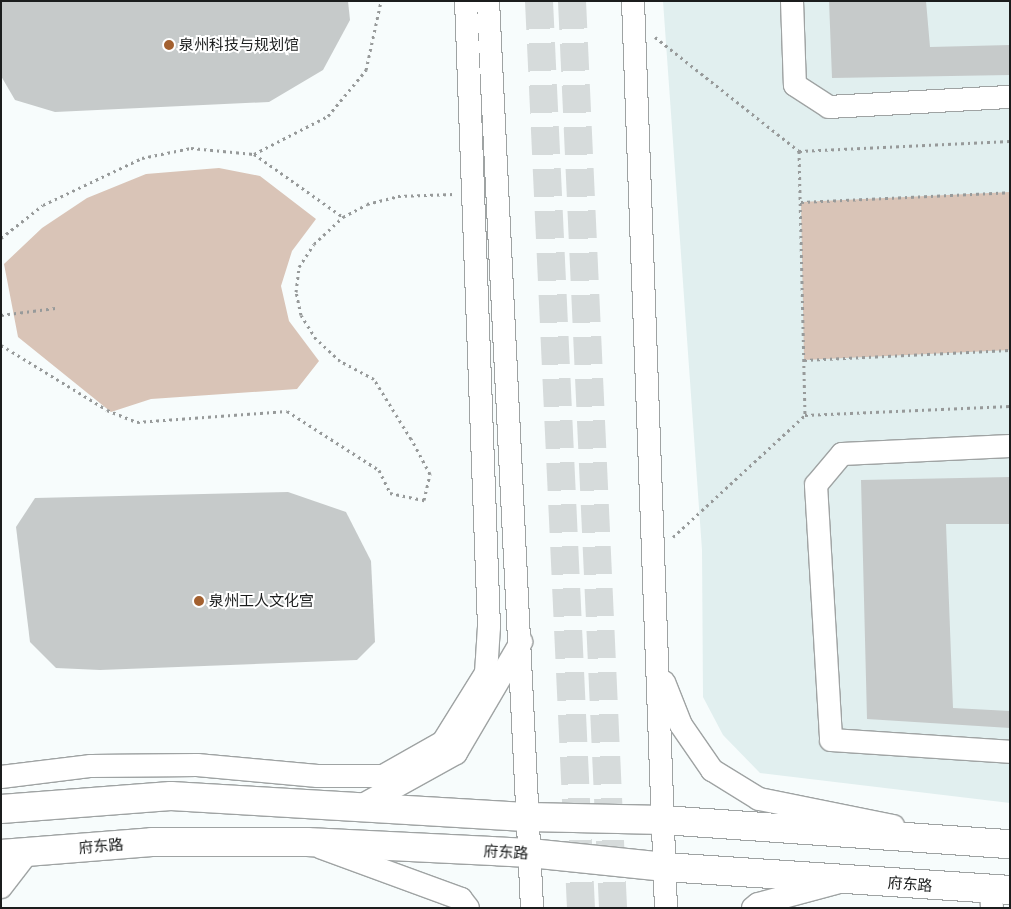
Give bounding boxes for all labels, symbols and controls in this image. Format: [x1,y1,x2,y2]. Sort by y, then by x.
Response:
place label: 泉州科技与规划馆 [179,36,299,54]
marker: 泉州科技与规划馆 [163,39,175,51]
place label: 泉州工人文化宫 [209,592,314,610]
marker: 泉州工人文化宫 [193,595,205,607]
street label: 府东路 [78,835,124,857]
street label: 府东路 [483,842,529,862]
street label: 府东路 [887,873,933,895]

